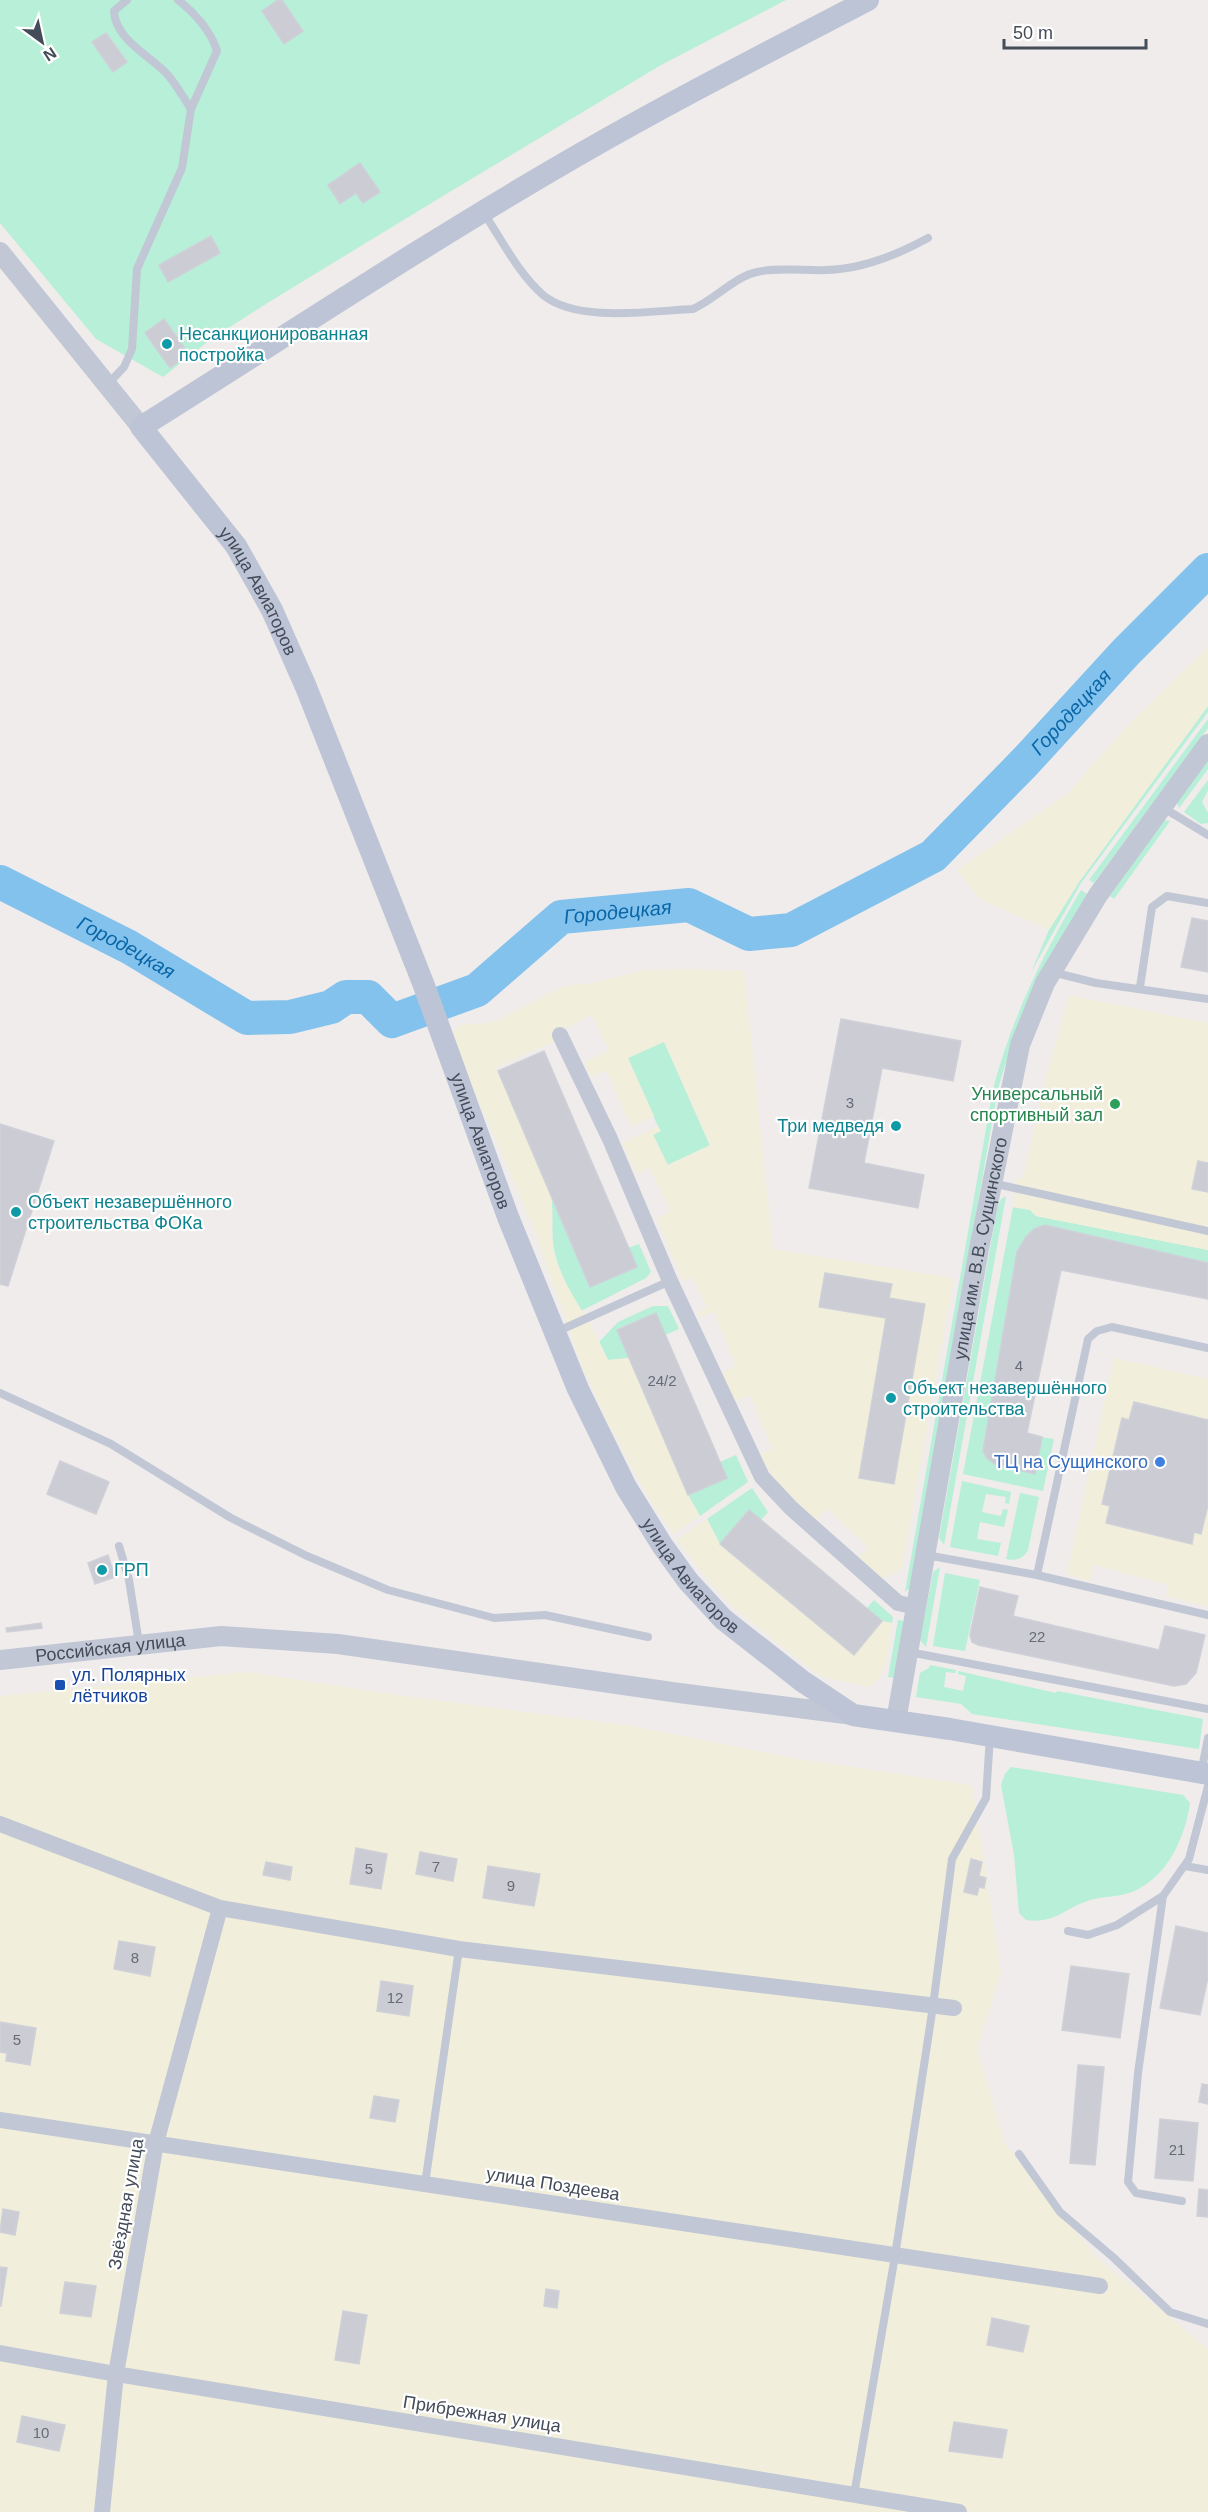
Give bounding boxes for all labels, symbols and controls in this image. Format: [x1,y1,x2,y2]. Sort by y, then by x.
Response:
north arrow [12,12,72,72]
scale bar [1004,12,1146,50]
text: 50 m [1013,23,1053,43]
text: N [40,44,59,64]
place label: Несанкционированная постройка [179,324,368,365]
marker: Несанкционированная постройка [160,337,174,351]
street label: улица Авиаторов [215,523,301,658]
water label: Городецкая [1026,665,1116,759]
water label: Городецкая [563,896,673,928]
water label: Городецкая [74,912,179,983]
street label: улица Авиаторов [447,1070,514,1212]
place label: Универсальный спортивный зал [970,1084,1103,1125]
house number: 3 [846,1094,854,1111]
marker: Универсальный спортивный зал [1108,1097,1122,1111]
place label: Три медведя [777,1116,884,1136]
marker: Три медведя [889,1119,903,1133]
street label: улица им. В.В. Сущинского [950,1135,1011,1361]
place label: Объект незавершённого строительства ФОКа [28,1192,232,1233]
marker: Объект незавершённого строительства ФОКа [9,1205,23,1219]
house number: 4 [1015,1357,1023,1374]
house number: 24/2 [647,1372,677,1389]
place label: Объект незавершённого строительства [903,1378,1107,1419]
marker: Объект незавершённого строительства [884,1391,898,1405]
place label: ТЦ на Сущинского [994,1452,1148,1472]
marker: ТЦ на Сущинского [1153,1455,1167,1469]
street label: улица Авиаторов [638,1515,743,1638]
place label: ГРП [114,1560,149,1580]
marker: ГРП [95,1563,109,1577]
house number: 22 [1029,1628,1045,1645]
street label: Российская улица [34,1630,187,1666]
place label: ул. Полярных лётчиков [72,1665,186,1706]
marker: ул. Полярных лётчиков [53,1678,67,1692]
house number: 7 [432,1858,440,1875]
house number: 5 [365,1860,373,1877]
house number: 9 [507,1877,515,1894]
house number: 8 [131,1949,139,1966]
house number: 12 [387,1989,403,2006]
house number: 5 [13,2031,21,2048]
street label: Звёздная улица [105,2136,148,2271]
house number: 21 [1169,2141,1185,2158]
street label: улица Поздеева [485,2164,622,2205]
street label: Прибрежная улица [402,2392,563,2436]
house number: 10 [33,2424,49,2441]

